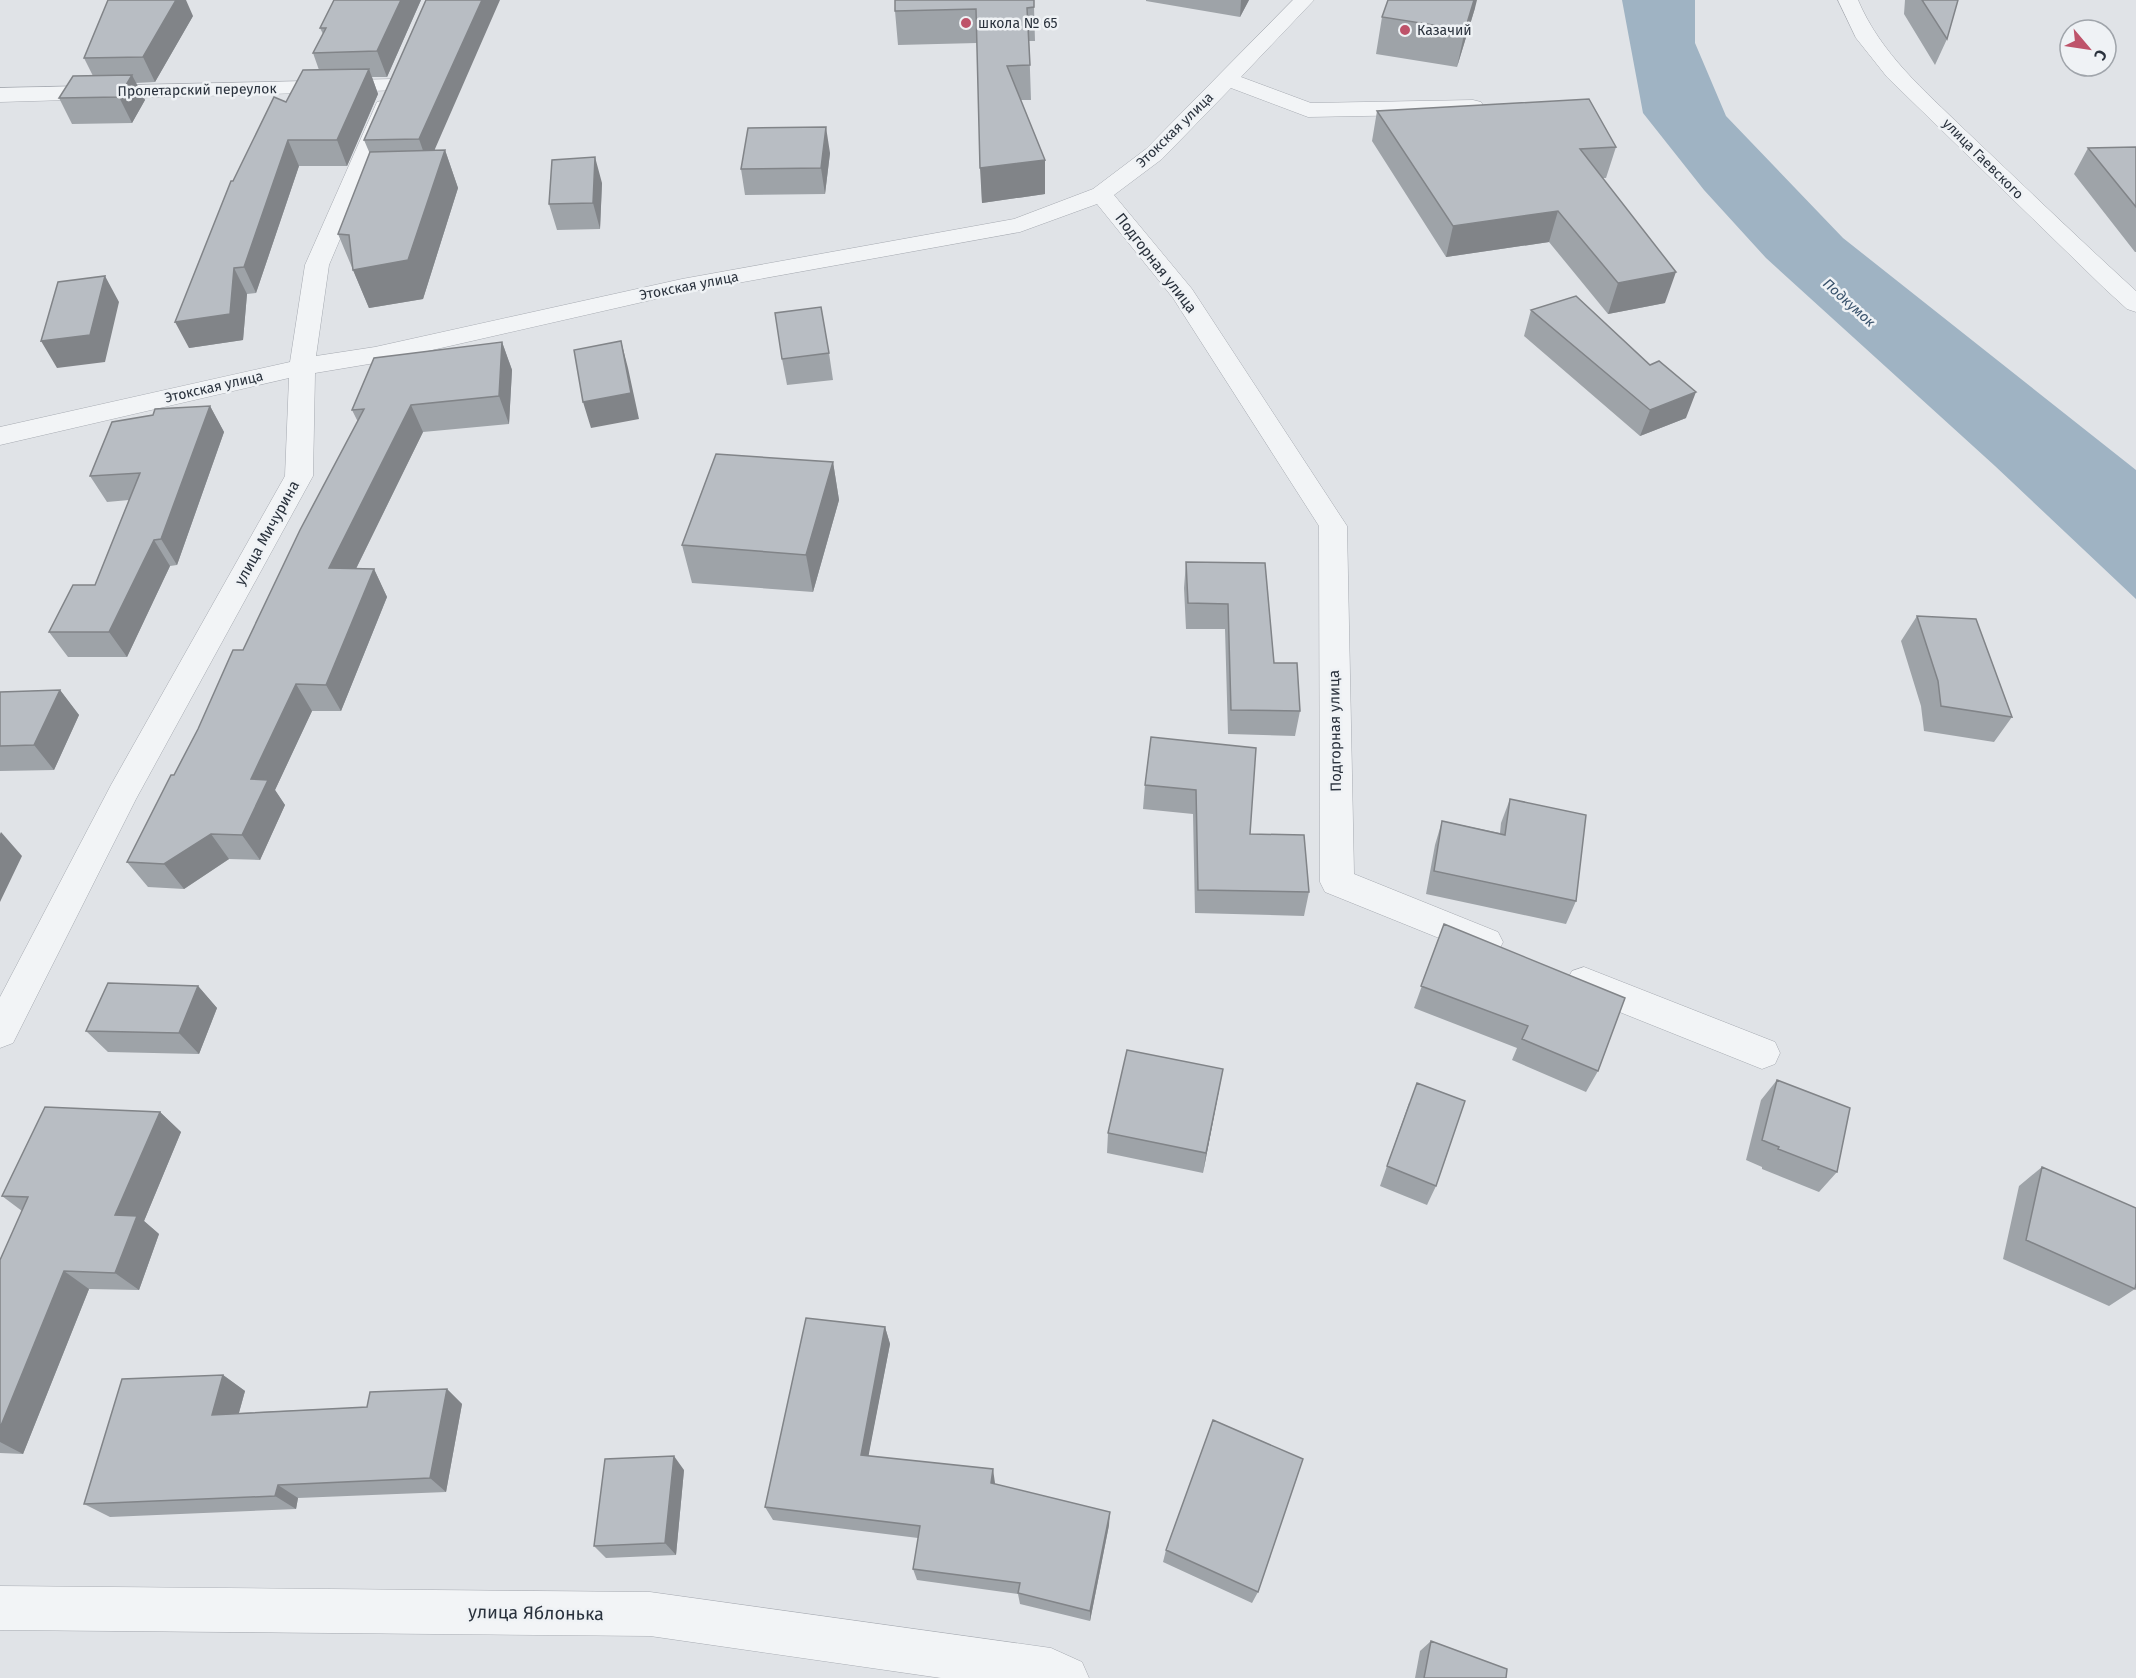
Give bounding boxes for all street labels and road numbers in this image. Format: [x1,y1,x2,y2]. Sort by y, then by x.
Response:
street label: Пролетарский переулок [117,80,278,100]
street label: Этокская улица [1133,89,1217,171]
street label: улица Гаевского [1939,115,2027,203]
street label: Подгорная улица [1111,209,1201,317]
street label: Этокская улица [638,268,740,304]
street label: Этокская улица [163,367,265,407]
street label: улица Мичурина [231,477,303,589]
street label: Подгорная улица [1325,670,1345,792]
street label: улица Яблонька [468,1601,604,1625]

